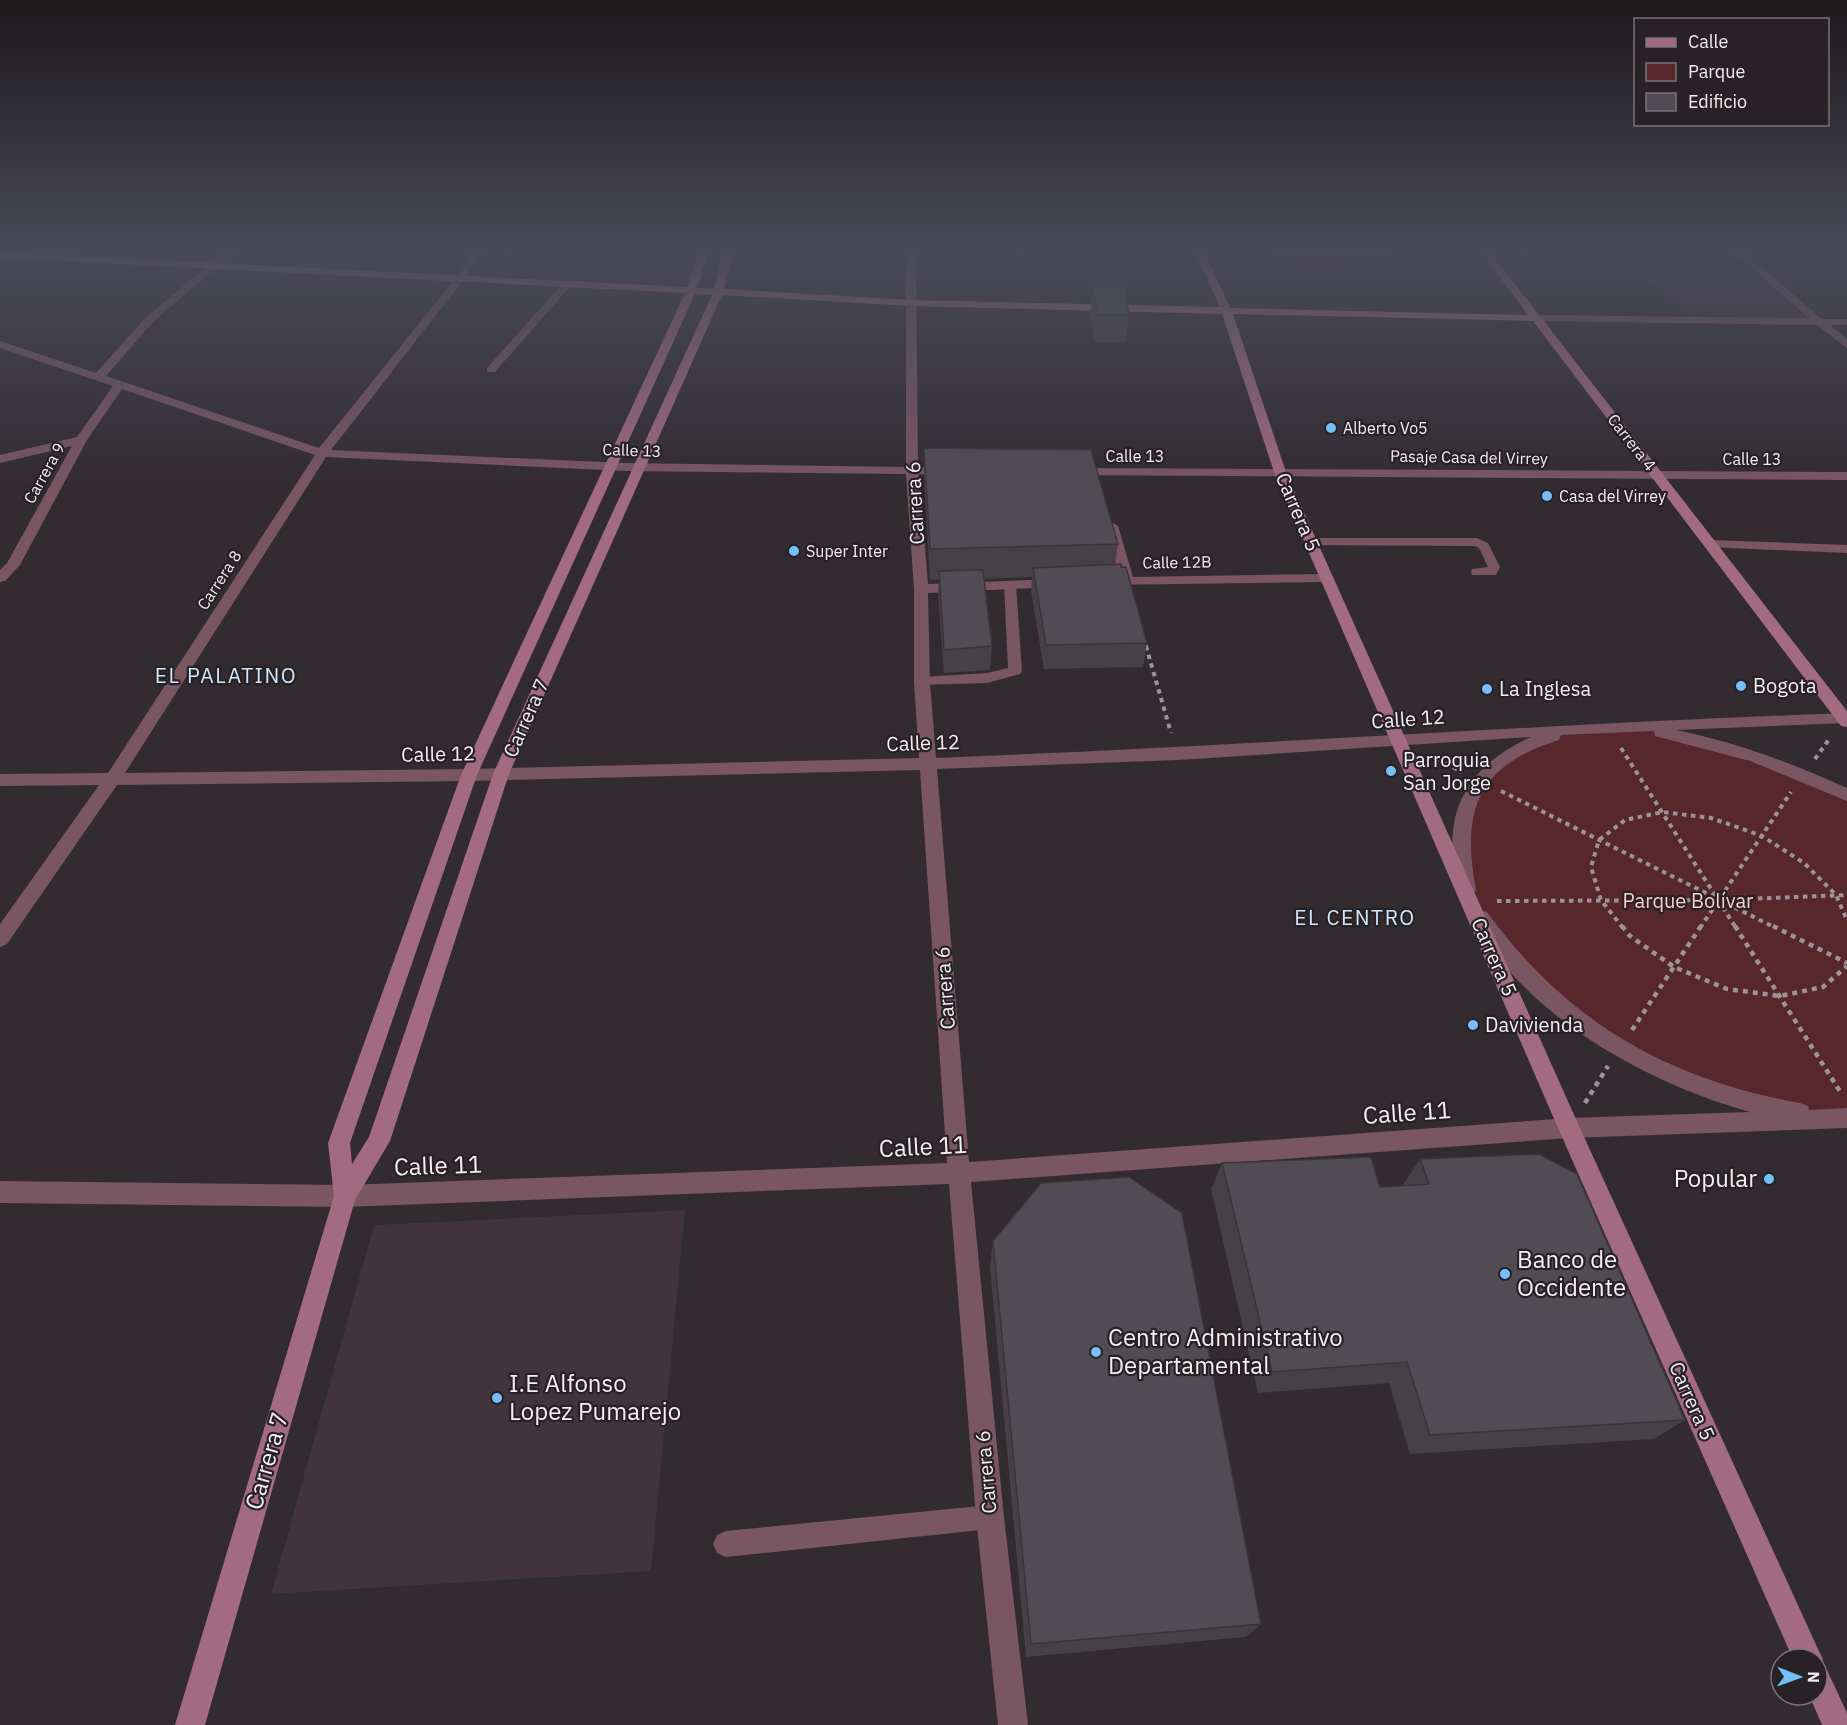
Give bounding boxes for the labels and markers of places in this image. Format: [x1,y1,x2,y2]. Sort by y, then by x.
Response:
place label: Alberto Vo5 [1343,418,1428,438]
marker: Alberto Vo5 [1324,421,1338,435]
place label: Casa del Virrey [1559,486,1666,506]
marker: Casa del Virrey [1540,489,1554,503]
place label: Super Inter [806,541,888,561]
marker: Super Inter [787,544,801,558]
place label: Bogota [1753,672,1817,699]
place label: La Inglesa [1499,675,1591,702]
marker: Bogota [1734,679,1748,693]
marker: La Inglesa [1480,682,1494,696]
place label: Parroquia San Jorge [1403,746,1491,796]
marker: Parroquia San Jorge [1384,764,1398,778]
place label: Davivienda [1485,1011,1584,1038]
marker: Davivienda [1466,1018,1480,1032]
place label: Popular [1674,1162,1757,1194]
marker: Popular [1762,1172,1776,1186]
place label: Banco de Occidente [1517,1243,1626,1303]
marker: Banco de Occidente [1498,1267,1512,1281]
place label: Centro Administrativo Departamental [1108,1321,1343,1381]
marker: Centro Administrativo Departamental [1089,1345,1103,1359]
place label: I.E Alfonso Lopez Pumarejo [509,1367,681,1427]
marker: I.E Alfonso Lopez Pumarejo [490,1391,504,1405]

